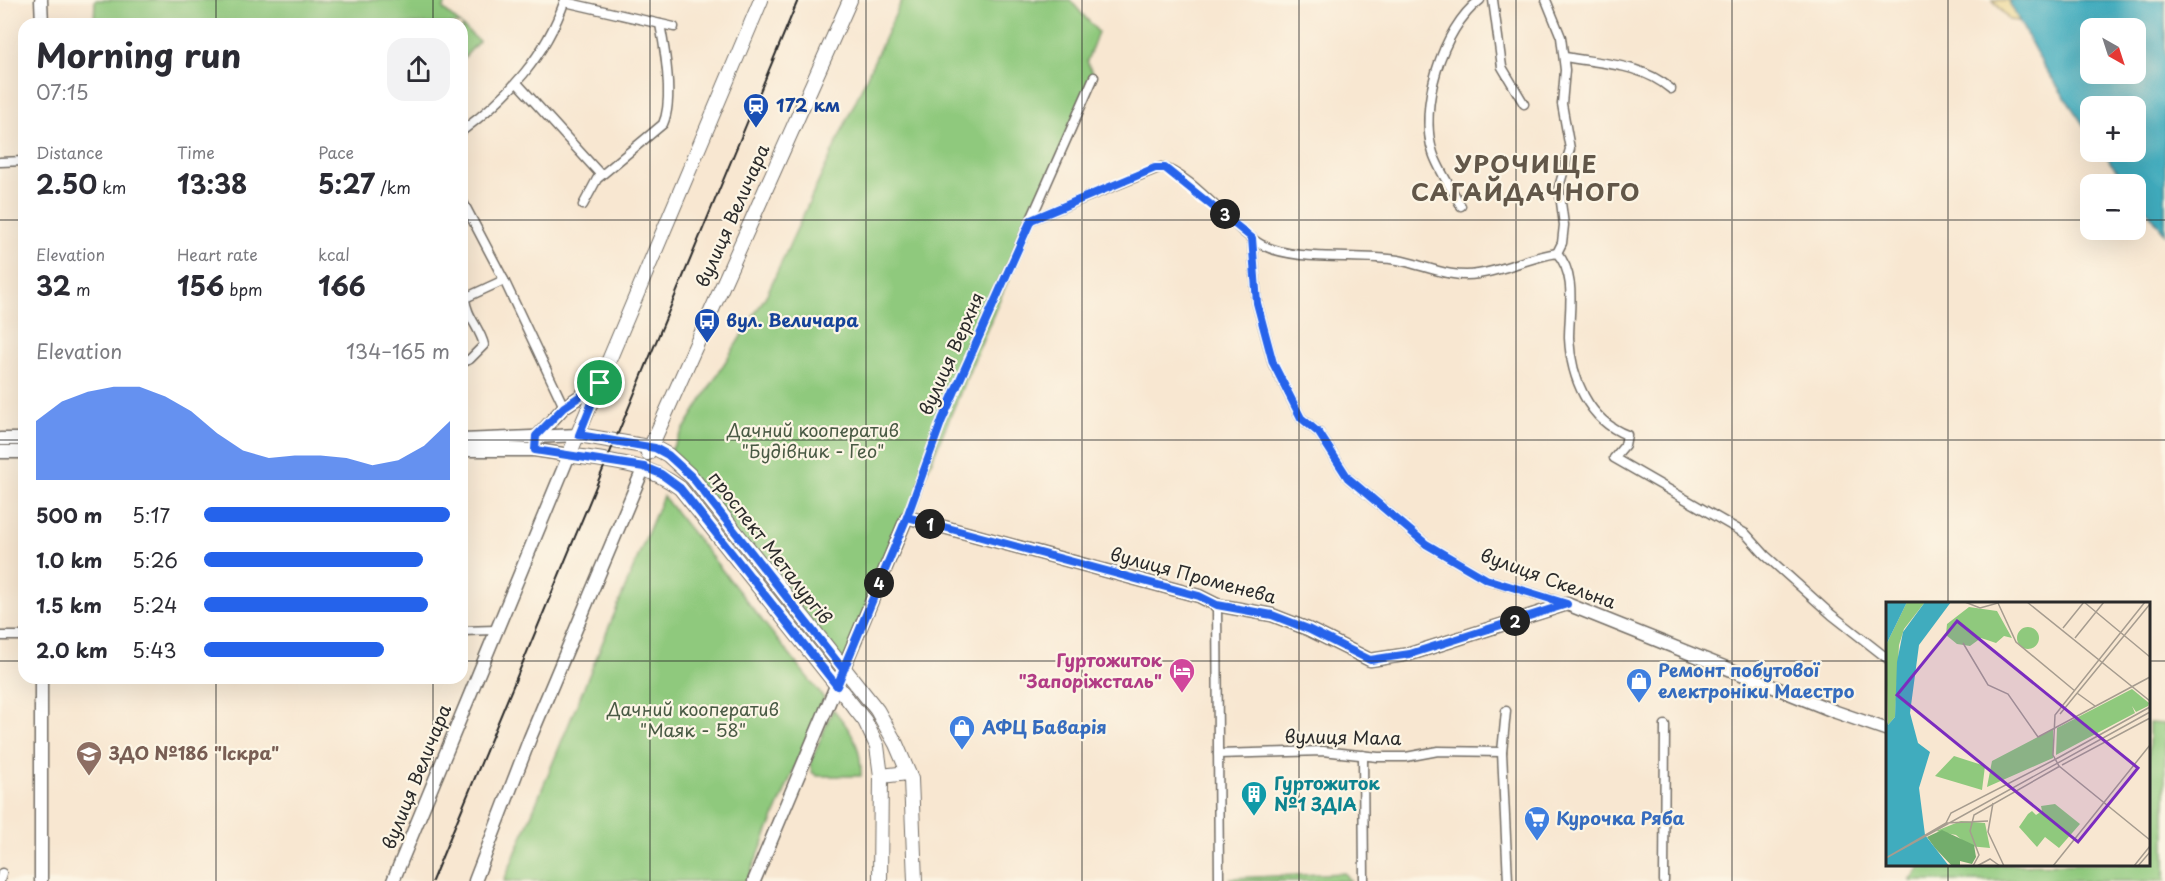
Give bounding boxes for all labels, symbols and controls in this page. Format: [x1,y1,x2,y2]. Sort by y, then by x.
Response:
north arrow [2080,18,2146,84]
map controls [2080,18,2146,240]
text: Morning run [36,29,241,79]
button: share [387,38,450,101]
text: 07:15 [36,77,89,107]
station icon: 172 км [741,91,771,129]
place label: 172 км [776,91,840,118]
button: + [2080,96,2146,162]
street label: вулиця Величара [688,139,776,291]
text: Distance [36,140,103,164]
text: Time [177,140,215,164]
text: Pace [318,140,354,164]
district label: УРОЧИЩЕ САГАЙДАЧНОГО [1411,145,1641,209]
text: 2.50 [36,164,97,203]
text: 13:38 [177,164,247,203]
text: 5:27 [318,164,375,203]
button: − [2080,174,2146,240]
text: km [97,175,126,199]
text: /km [375,175,411,199]
pin: 3 [1210,199,1240,229]
text: 3 [1220,202,1230,226]
text: Elevation [36,242,105,266]
text: Heart rate [177,242,258,266]
text: kcal [318,242,350,266]
text: 32 [36,266,71,305]
text: 156 [177,266,224,305]
text: 166 [318,266,366,305]
text: m [71,277,91,301]
text: bpm [224,277,263,301]
street label: вулиця Верхня [911,288,990,419]
bus stop icon: вул. Величара [692,306,722,344]
place label: вул. Величара [726,306,859,333]
text: Elevation [36,336,122,366]
text: 134–165 m [346,336,450,366]
pin [574,357,625,408]
icon: arrive [583,366,616,399]
park label: Дачний кооператив "Будівник - Гео" [726,416,899,464]
street label: проспект Металургів [703,465,840,629]
text: 500 m [36,500,103,530]
text: 5:17 [132,500,170,530]
pin: 1 [915,509,945,539]
text: 1 [926,512,934,536]
street label: вулиця Променева [1107,539,1280,610]
street label: вулиця Скельна [1477,541,1621,615]
text: 1.0 km [36,545,103,575]
text: 5:26 [132,545,178,575]
pin: 4 [864,568,894,598]
text: 4 [874,571,884,595]
text: 1.5 km [36,590,102,620]
text: 5:24 [132,590,177,620]
inset map [1886,602,2150,866]
pin: 2 [1500,606,1530,636]
text: 2 [1509,609,1521,633]
text: 2.0 km [36,635,108,665]
text: 5:43 [132,635,176,665]
place label: Гуртожиток "Запоріжсталь" [1019,646,1163,694]
hotel icon: Гуртожиток "Запоріжсталь" [1167,656,1197,694]
place label: Ремонт побутової електроніки Маестро [1658,656,1855,704]
shop icon: Ремонт побутової електроніки Маестро [1624,666,1654,704]
park label: Дачний кооператив "Маяк - 58" [606,695,779,743]
street label: вулиця Величара [374,699,457,853]
shop icon: АФЦ Баварiя [947,713,977,751]
place label: АФЦ Баварiя [981,713,1107,740]
street label: вулиця Мала [1284,722,1402,751]
school or university icon: ЗДО №186 "Іскра" [74,739,104,777]
place label: ЗДО №186 "Іскра" [108,739,279,766]
place label: Гуртожиток №1 ЗДІА [1274,769,1380,817]
building icon: Гуртожиток №1 ЗДІА [1239,779,1269,817]
supermarket icon: Курочка Ряба [1522,804,1552,842]
place label: Курочка Ряба [1556,804,1685,831]

